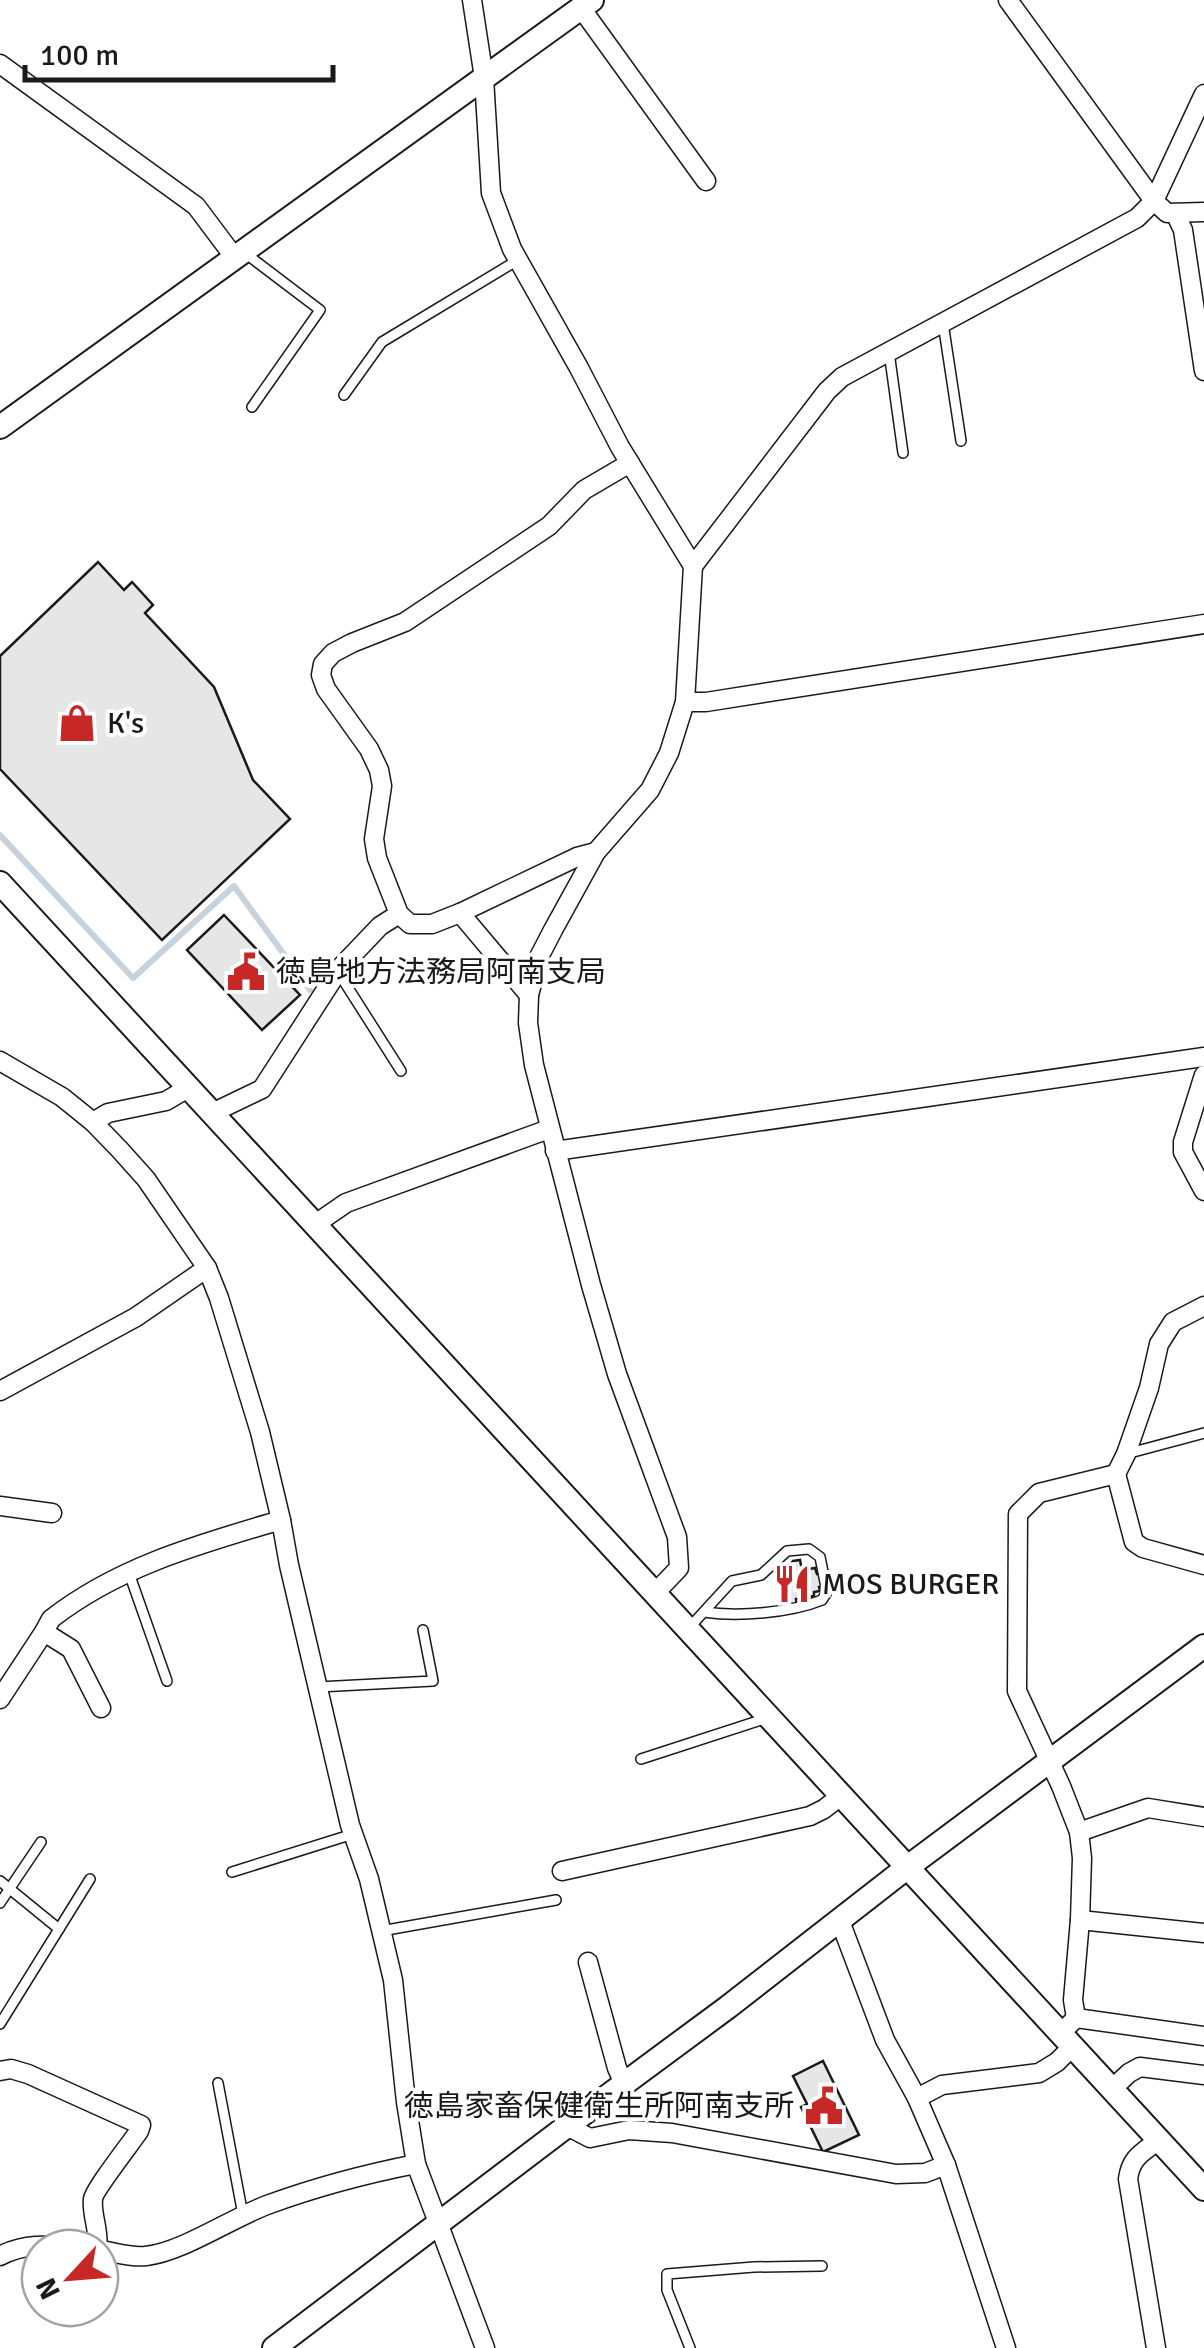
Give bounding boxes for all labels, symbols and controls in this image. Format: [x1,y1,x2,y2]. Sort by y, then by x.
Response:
scale bar [25,20,332,82]
text: 100 m [40,37,119,74]
shop icon: K's [56,702,98,744]
place label: K's [107,705,144,742]
public building icon: 徳島地方法務局阿南支局 [225,951,267,993]
place label: 徳島地方法務局阿南支局 [276,954,606,991]
restaurant icon: MOS BURGER [771,1563,813,1605]
place label: MOS BURGER [822,1566,999,1603]
public building icon: 徳島家畜保健衛生所阿南支所 [803,2085,845,2127]
place label: 徳島家畜保健衛生所阿南支所 [404,2088,794,2125]
north arrow [20,2228,120,2328]
text: N [29,2272,68,2305]

